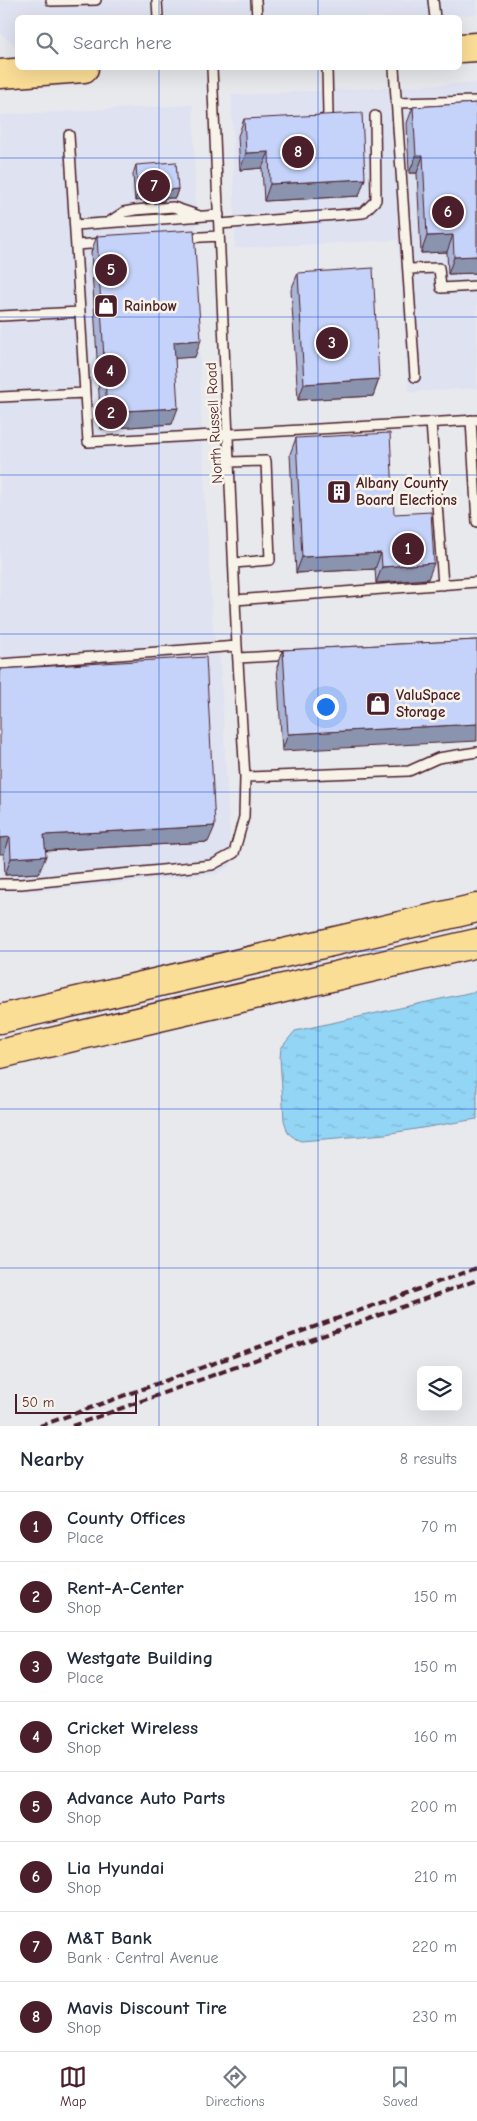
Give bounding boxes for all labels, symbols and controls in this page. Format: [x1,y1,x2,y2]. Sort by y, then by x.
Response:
search box [15,15,462,70]
icon: search [33,29,61,57]
text: Search here [73,32,172,54]
pin: 8 [282,133,314,171]
pin: 7 [138,167,170,205]
pin: 6 [432,193,464,231]
pin: 5 [95,251,127,289]
shop icon: Rainbow [93,293,119,319]
place label: Rainbow [124,297,177,315]
pin: 3 [316,324,348,362]
pin: 4 [94,352,126,390]
street label: North Russell Road [202,362,226,484]
pin: 2 [95,394,127,432]
place label: Albany County Board Elections [356,474,457,509]
building icon: Albany County Board Elections [326,479,352,505]
pin: 1 [392,530,424,568]
place label: ValuSpace Storage [396,686,460,721]
shop icon: ValuSpace Storage [365,691,391,717]
your location [313,694,339,720]
map controls [417,1366,462,1411]
button: layers [417,1366,462,1411]
scale bar [15,1391,138,1414]
text: 50 m [22,1394,54,1411]
text: Nearby [20,1447,84,1471]
text: 8 results [400,1450,457,1468]
text: County Offices [67,1507,185,1529]
text: 1 [33,1518,39,1536]
text: 70 m [421,1518,457,1536]
text: Place [67,1529,103,1547]
text: Rent-A-Center [67,1577,184,1599]
text: 2 [32,1588,40,1606]
text: 150 m [414,1588,457,1606]
text: Shop [67,1599,101,1617]
text: Westgate Building [67,1647,213,1669]
text: 3 [32,1658,40,1676]
text: 150 m [414,1658,457,1676]
text: Place [67,1669,103,1687]
text: Cricket Wireless [67,1717,198,1739]
text: 4 [32,1728,40,1746]
text: 160 m [414,1728,457,1746]
text: Shop [67,1739,101,1757]
text: Advance Auto Parts [67,1787,225,1809]
text: 5 [32,1798,40,1816]
text: 200 m [411,1798,457,1816]
text: Shop [67,1809,101,1827]
text: Lia Hyundai [67,1857,164,1879]
text: 6 [32,1868,40,1886]
text: 210 m [414,1868,457,1886]
text: Shop [67,1879,101,1897]
text: M&T Bank [67,1927,152,1949]
text: 7 [32,1938,40,1956]
text: 220 m [412,1938,457,1956]
text: Bank · Central Avenue [67,1949,218,1967]
text: Mavis Discount Tire [67,1997,227,2019]
text: 8 [32,2008,40,2026]
text: 230 m [412,2008,457,2026]
text: Shop [67,2019,101,2037]
tab: Map [59,2063,87,2110]
tab: Directions [205,2063,265,2110]
tab: Saved [383,2063,418,2110]

